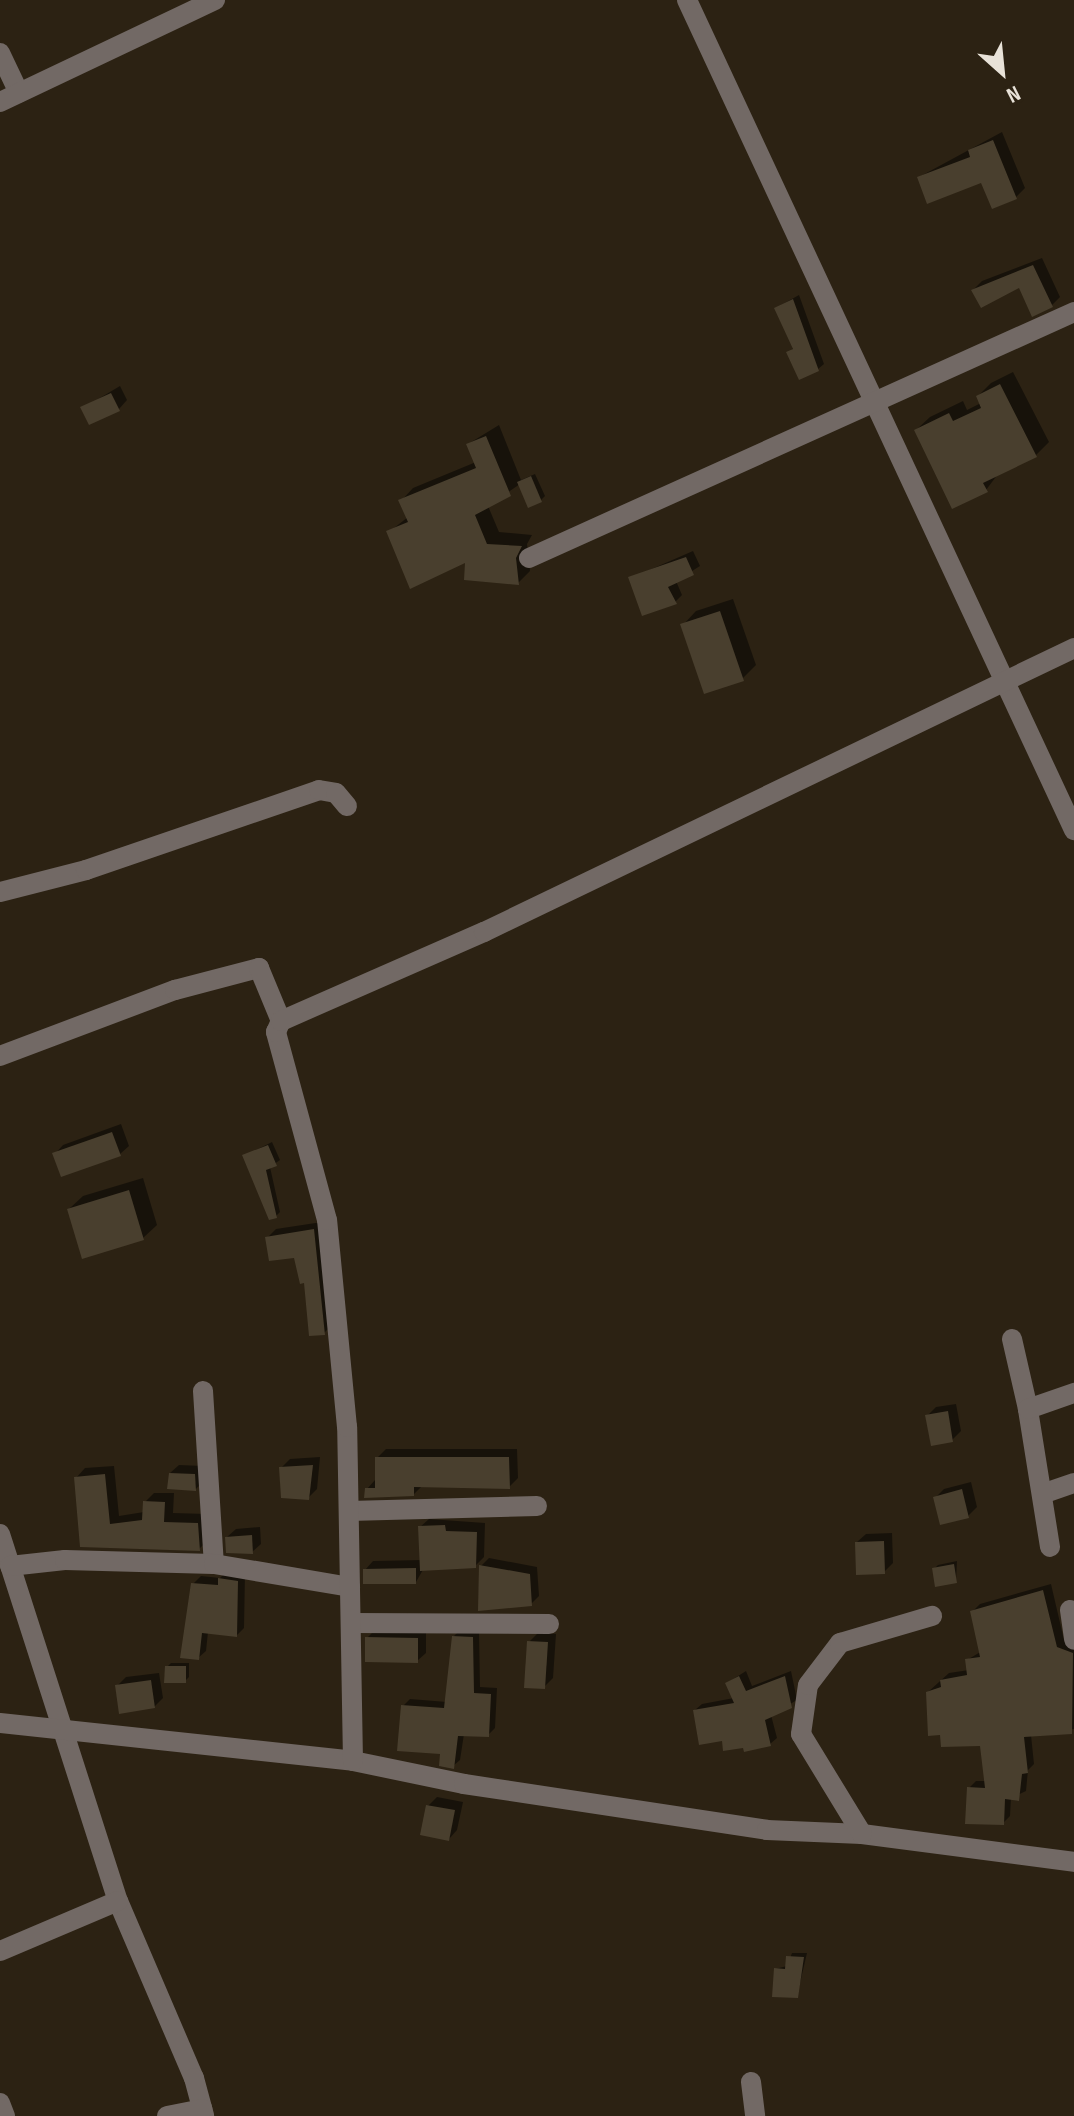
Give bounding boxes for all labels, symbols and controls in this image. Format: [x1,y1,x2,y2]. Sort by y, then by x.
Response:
north arrow [962,32,1042,112]
text: N [1002,79,1024,109]

